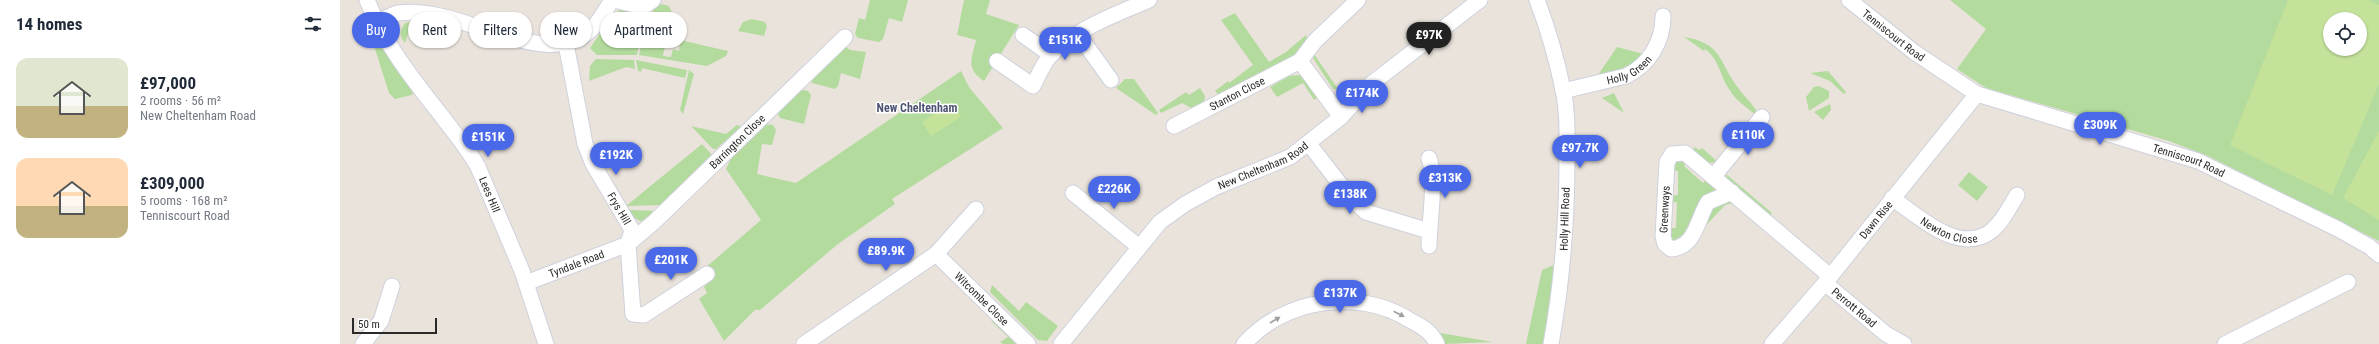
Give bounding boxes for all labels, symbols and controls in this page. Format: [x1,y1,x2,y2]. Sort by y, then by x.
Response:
street label: Tenniscourt Road [1860,7,1927,64]
chip: Buy [352,12,400,48]
chip: Rent [408,12,461,48]
chip: Filters [469,12,532,48]
chip: New [540,12,592,48]
chip: Apartment [600,12,687,48]
map controls [2323,12,2367,56]
button: locate [2323,12,2367,56]
icon: filters [302,13,324,35]
text: 14 homes [16,14,82,34]
pin: £97K [1405,22,1453,56]
pin: £151K [1037,27,1093,61]
text: £97K [1415,27,1443,42]
text: £151K [1048,32,1082,47]
street label: Holly Green [1605,53,1654,87]
text: £97,000 [140,73,196,93]
icon: home [48,74,96,122]
street label: Stanton Close [1207,74,1267,113]
pin: £174K [1334,80,1390,114]
text: £174K [1345,85,1379,100]
text: 2 rooms · 56 m² [140,93,221,108]
district label: New Cheltenham [877,101,957,115]
text: New Cheltenham Road [140,108,256,123]
street label: Barrington Close [707,112,768,171]
pin: £309K [2072,112,2128,146]
text: £309K [2083,117,2117,132]
pin: £110K [1720,122,1776,156]
pin: £151K [460,124,516,158]
text: £110K [1731,127,1765,142]
text: £151K [471,129,505,144]
pin: £97.7K [1547,135,1613,169]
street label: New Cheltenham Road [1216,139,1311,192]
text: £97.7K [1561,140,1599,155]
street label: Tenniscourt Road [2151,141,2227,180]
pin: £192K [588,142,644,176]
text: £192K [599,147,633,162]
pin: £313K [1417,165,1473,199]
text: £313K [1428,170,1462,185]
text: £309,000 [140,173,205,193]
icon: home [48,174,96,222]
street label: Lees Hill [476,175,503,214]
pin: £226K [1086,176,1142,210]
text: £226K [1097,181,1131,196]
pin: £138K [1322,181,1378,215]
street label: Greenways [1657,185,1672,233]
text: £138K [1333,186,1367,201]
street label: Holly Hill Road [1557,187,1573,251]
street label: Frys Hill [605,190,634,227]
text: 5 rooms · 168 m² [140,193,227,208]
street label: Dawn Rise [1857,198,1895,241]
text: Tenniscourt Road [140,208,230,223]
street label: Newton Close [1918,214,1979,246]
pin: £89.9K [853,238,919,272]
text: £89.9K [867,243,905,258]
street label: Tyndale Road [547,247,606,280]
pin: £201K [643,247,699,281]
text: £201K [654,252,688,267]
street label: Witcombe Close [952,269,1012,328]
pin: £137K [1312,280,1368,314]
text: £137K [1323,285,1357,300]
street label: Perrott Road [1829,285,1879,330]
one-way arrow [1393,310,1405,317]
scale bar [352,316,437,335]
one-way arrow [1269,317,1281,324]
text: 50 m [358,318,380,331]

